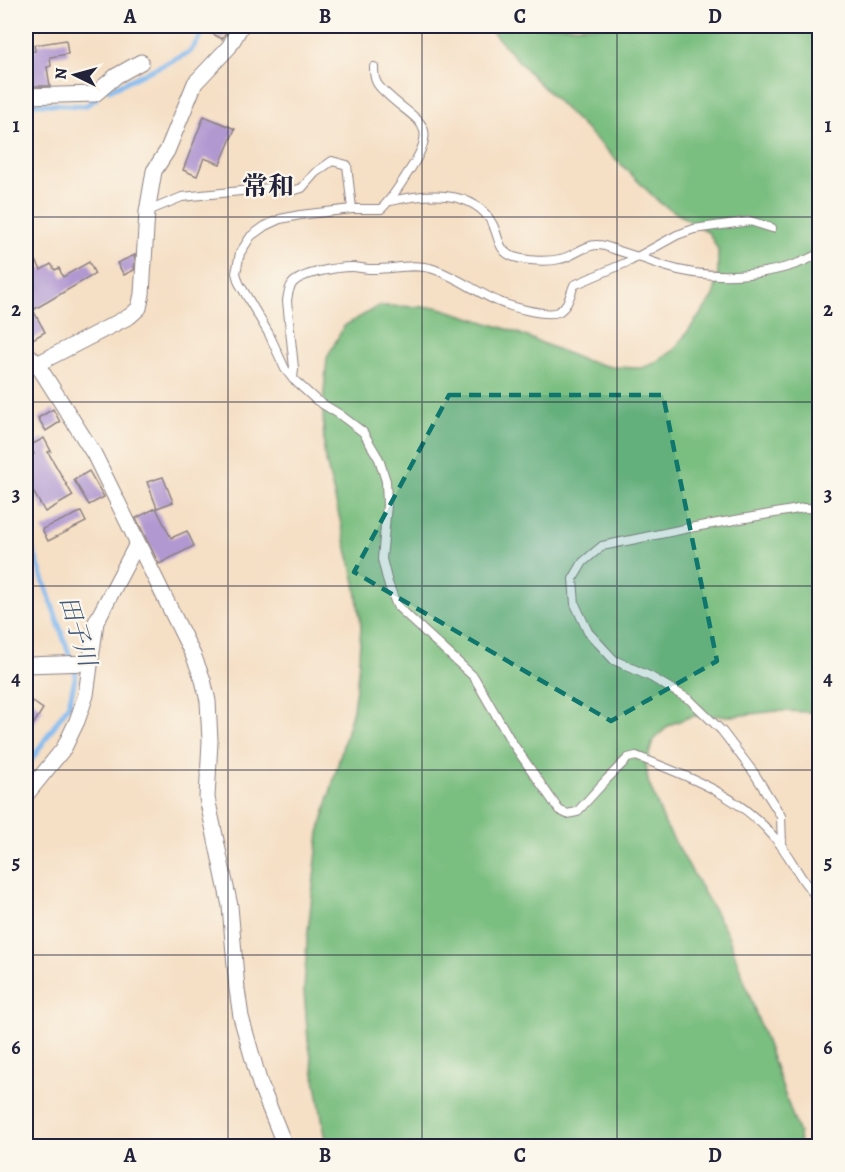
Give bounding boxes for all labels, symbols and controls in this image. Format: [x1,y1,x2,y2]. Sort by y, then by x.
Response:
text: A [123,3,137,30]
text: B [319,3,331,30]
text: C [514,3,526,30]
text: D [708,3,722,30]
north arrow [45,45,105,105]
text: N [50,67,73,81]
text: 1 [12,112,20,139]
text: 1 [824,112,832,139]
district label: 常和 [242,169,294,204]
text: 2 [11,296,21,323]
text: 2 [823,296,833,323]
text: 3 [12,481,20,508]
text: 3 [824,481,832,508]
water label: 田子川 [52,592,105,673]
text: 4 [11,665,21,692]
text: 4 [823,665,833,692]
text: 5 [12,849,20,876]
text: 5 [824,849,832,876]
text: 6 [11,1034,21,1061]
text: 6 [823,1034,833,1061]
text: A [123,1142,137,1169]
text: B [319,1142,331,1169]
text: C [514,1142,526,1169]
text: D [708,1142,722,1169]

